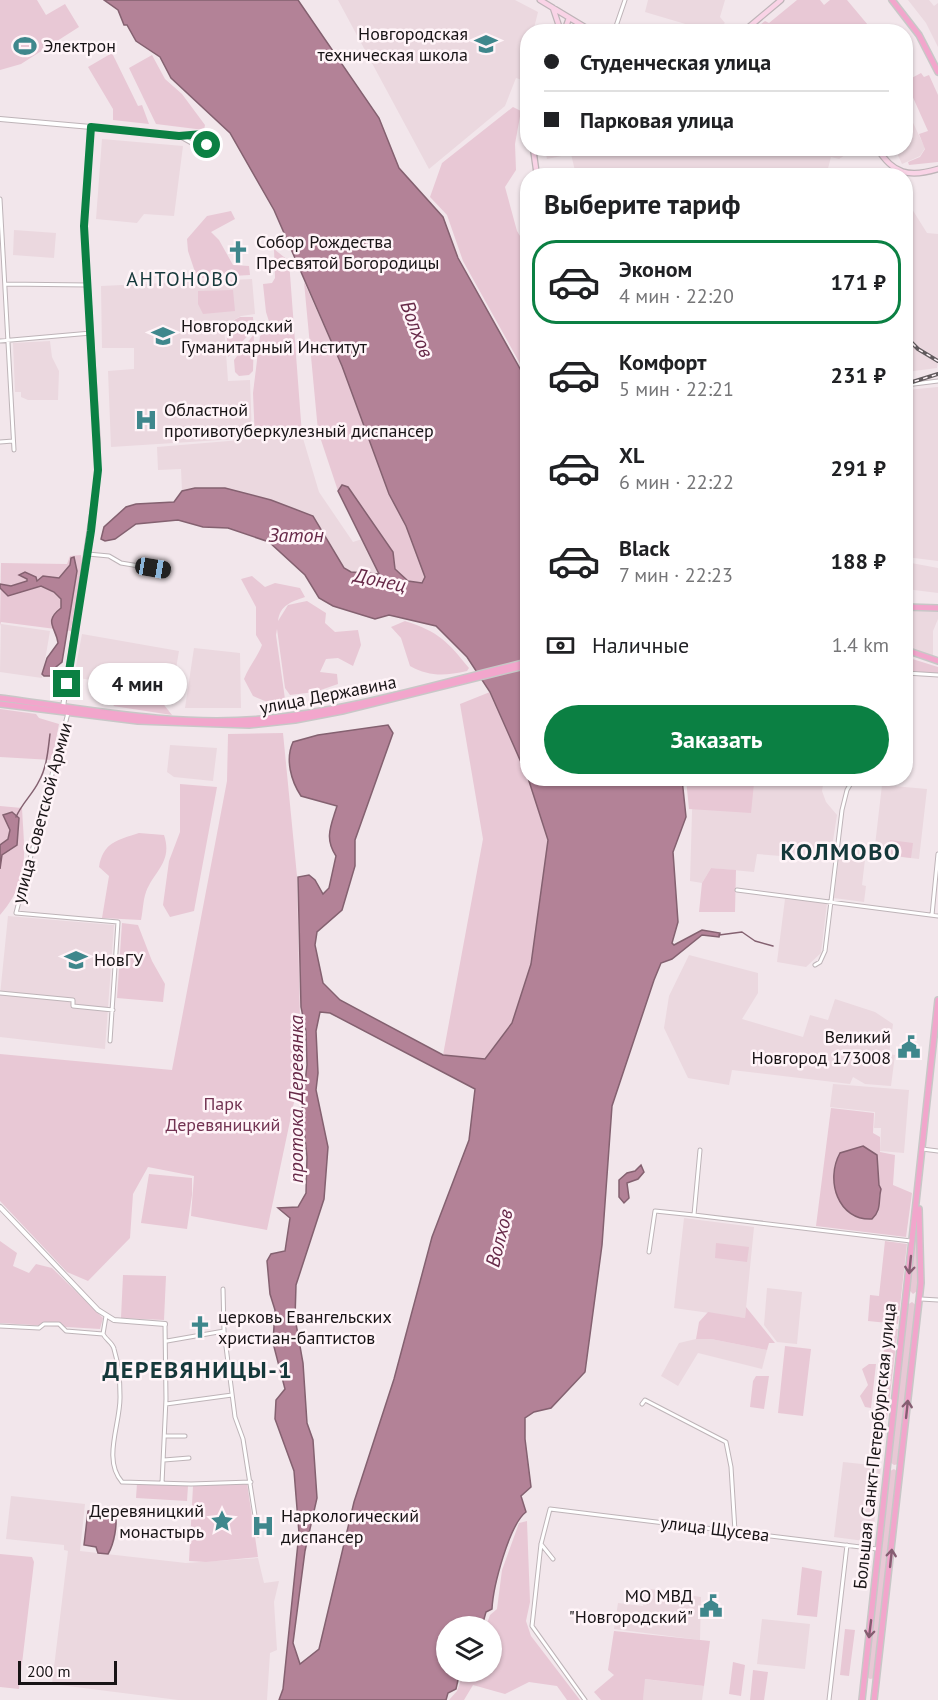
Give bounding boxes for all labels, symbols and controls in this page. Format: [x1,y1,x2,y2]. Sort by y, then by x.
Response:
place label: Новгородская техническая школа [318,22,468,66]
school or university icon: Новгородская техническая школа [473,31,499,57]
sports icon: Электрон [12,33,38,59]
place label: Электрон [43,34,116,57]
text: Студенческая улица [580,48,771,76]
text: Парковая улица [580,106,734,134]
route start [193,131,220,158]
text: Выберите тариф [544,187,740,221]
place label: Собор Рождества Пресвятой Богородицы [256,230,440,274]
church icon: Собор Рождества Пресвятой Богородицы [225,239,251,265]
icon: car [547,255,601,309]
text: Эконом [619,255,692,283]
district label: АНТОНОВО [126,266,240,292]
text: 171 ₽ [831,268,886,296]
text: 4 мин · 22:20 [619,283,734,309]
water label: Волхов [394,297,440,361]
place label: Новгородский Гуманитарный Институт [181,314,368,358]
school or university icon: Новгородский Гуманитарный Институт [150,323,176,349]
icon: car [547,348,601,402]
text: Комфорт [619,348,707,376]
text: 231 ₽ [831,361,886,389]
text: 5 мин · 22:21 [619,376,734,402]
place label: Областной противотуберкулезный диспансер [164,398,434,442]
hospital icon: Областной противотуберкулезный диспансер [133,407,159,433]
icon: car [547,441,601,495]
text: XL [619,441,644,469]
text: 291 ₽ [831,454,886,482]
text: 6 мин · 22:22 [619,469,734,495]
water label: Затон [268,522,324,548]
icon: car [547,534,601,588]
text: Black [619,534,670,562]
text: 188 ₽ [831,547,886,575]
car [134,556,172,580]
water label: Донец [349,561,409,598]
text: 7 мин · 22:23 [619,562,733,588]
icon: cash [544,629,577,662]
text: Наличные [592,631,689,659]
text: 1.4 km [832,632,889,658]
callout: 4 мин [88,663,187,705]
route end [53,670,80,697]
street label: улица Державина [258,670,398,719]
text: 4 мин [112,671,163,697]
button: Заказать [544,705,889,774]
street label: улица Советской Армии [6,720,77,906]
district label: КОЛМОВО [781,836,901,867]
school or university icon: НовГУ [63,947,89,973]
place label: НовГУ [94,948,143,971]
water label: протока Деревянка [283,1015,309,1183]
place label: Великий Новгород 173008 [752,1025,891,1069]
public building icon: Великий Новгород 173008 [896,1034,922,1060]
park label: Парк Деревяницкий [166,1092,280,1136]
water label: Волхов [479,1206,519,1270]
one-way arrow [904,1255,915,1275]
street label: Большая Санкт-Петербургская улица [848,1301,901,1590]
place label: церковь Евангельских христиан-баптистов [218,1305,392,1349]
church icon: церковь Евангельских христиан-баптистов [187,1314,213,1340]
district label: ДЕРЕВЯНИЦЫ-1 [103,1354,293,1385]
one-way arrow [902,1400,913,1420]
place label: Деревяницкий монастырь [89,1499,204,1543]
place label: Наркологический диспансер [281,1504,419,1548]
place icon: Деревяницкий монастырь [209,1508,235,1534]
street label: улица Щусева [659,1510,771,1547]
hospital icon: Наркологический диспансер [250,1513,276,1539]
one-way arrow [885,1549,896,1569]
place label: МО МВД "Новгородский" [569,1584,693,1628]
public building icon: МО МВД "Новгородский" [698,1593,724,1619]
map controls [436,1616,502,1682]
button: layers [436,1616,502,1682]
one-way arrow [864,1618,875,1638]
scale bar [18,1658,117,1686]
text: 200 m [27,1661,70,1681]

